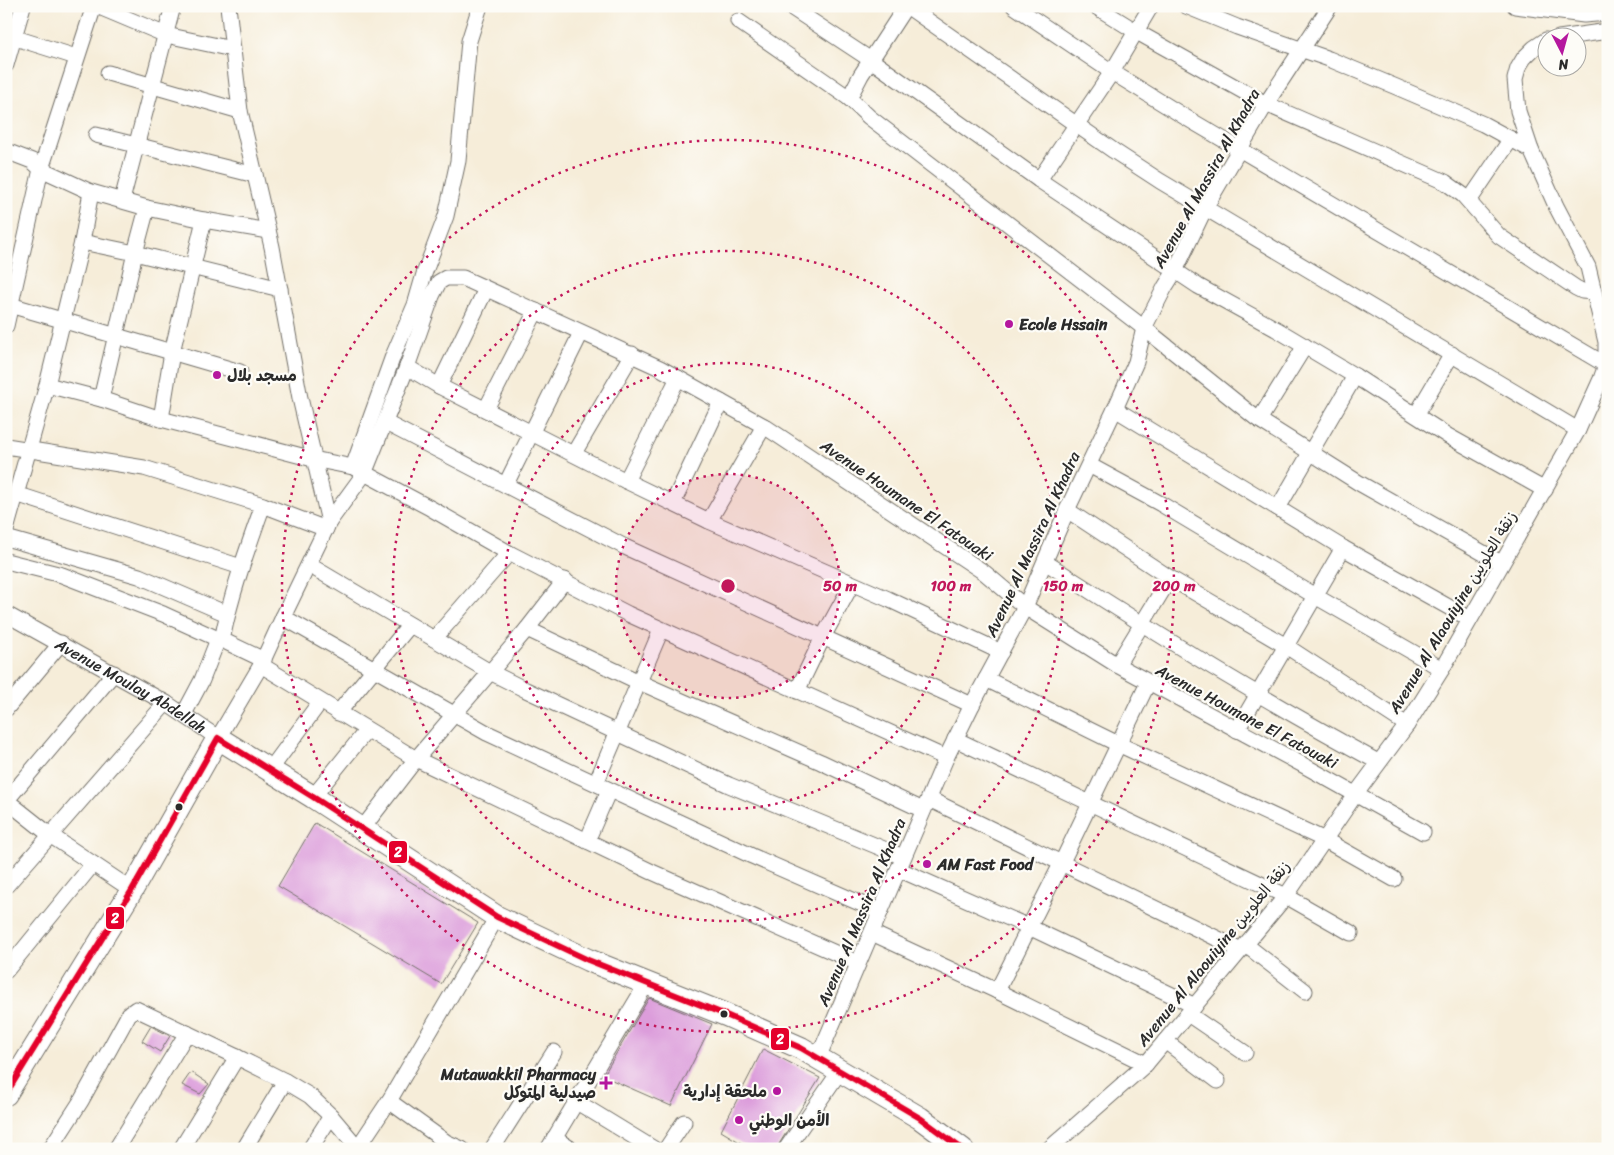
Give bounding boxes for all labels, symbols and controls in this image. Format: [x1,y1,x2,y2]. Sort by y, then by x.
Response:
north arrow [1536,28,1586,78]
text: N [1557,51,1570,77]
street label: Avenue Al Massira Al Khadra [1144,82,1269,274]
place label: Ecole Hssain [1019,310,1108,339]
marker: Ecole Hssain [1003,318,1015,330]
place label: مسجد بلال [227,361,297,390]
marker: مسجد بلال [211,369,223,381]
street label: Avenue Houmane El Fatouaki [813,431,1000,570]
street label: Avenue Al Massira Al Khadra [976,446,1089,643]
street label: Avenue Al Alaouiyine زنقة العلويين [1380,505,1525,720]
text: 50 m [823,573,858,599]
text: 100 m [931,573,972,599]
text: 150 m [1043,573,1084,599]
text: 200 m [1151,573,1196,599]
centre of rings [719,577,737,595]
street label: Avenue Moulay Abdellah [49,630,213,741]
street label: Avenue Houmane El Fatouaki [1149,655,1344,777]
unlabelled marker [174,802,184,812]
street label: Avenue Al Massira Al Khadra [808,813,915,1012]
line badge: 2 [388,840,408,864]
text: 2 [393,840,403,865]
place label: AM Fast Food [936,850,1035,879]
street label: Avenue Al Alaouiyine زنقة العلويين [1128,854,1298,1054]
marker: AM Fast Food [921,858,933,870]
line badge: 2 [105,906,125,930]
text: 2 [110,906,120,931]
unlabelled marker [719,1009,729,1019]
line badge: 2 [770,1027,790,1051]
text: 2 [775,1027,785,1052]
place label: Mutawakkil Pharmacy صيدلية المتوكل [440,1060,597,1107]
marker: Mutawakkil Pharmacy صيدلية المتوكل [600,1077,612,1089]
place label: ملحقة إدارية [683,1077,767,1106]
marker: ملحقة إدارية [771,1085,783,1097]
place label: الأمن الوطني [749,1106,829,1135]
marker: الأمن الوطني [733,1114,745,1126]

